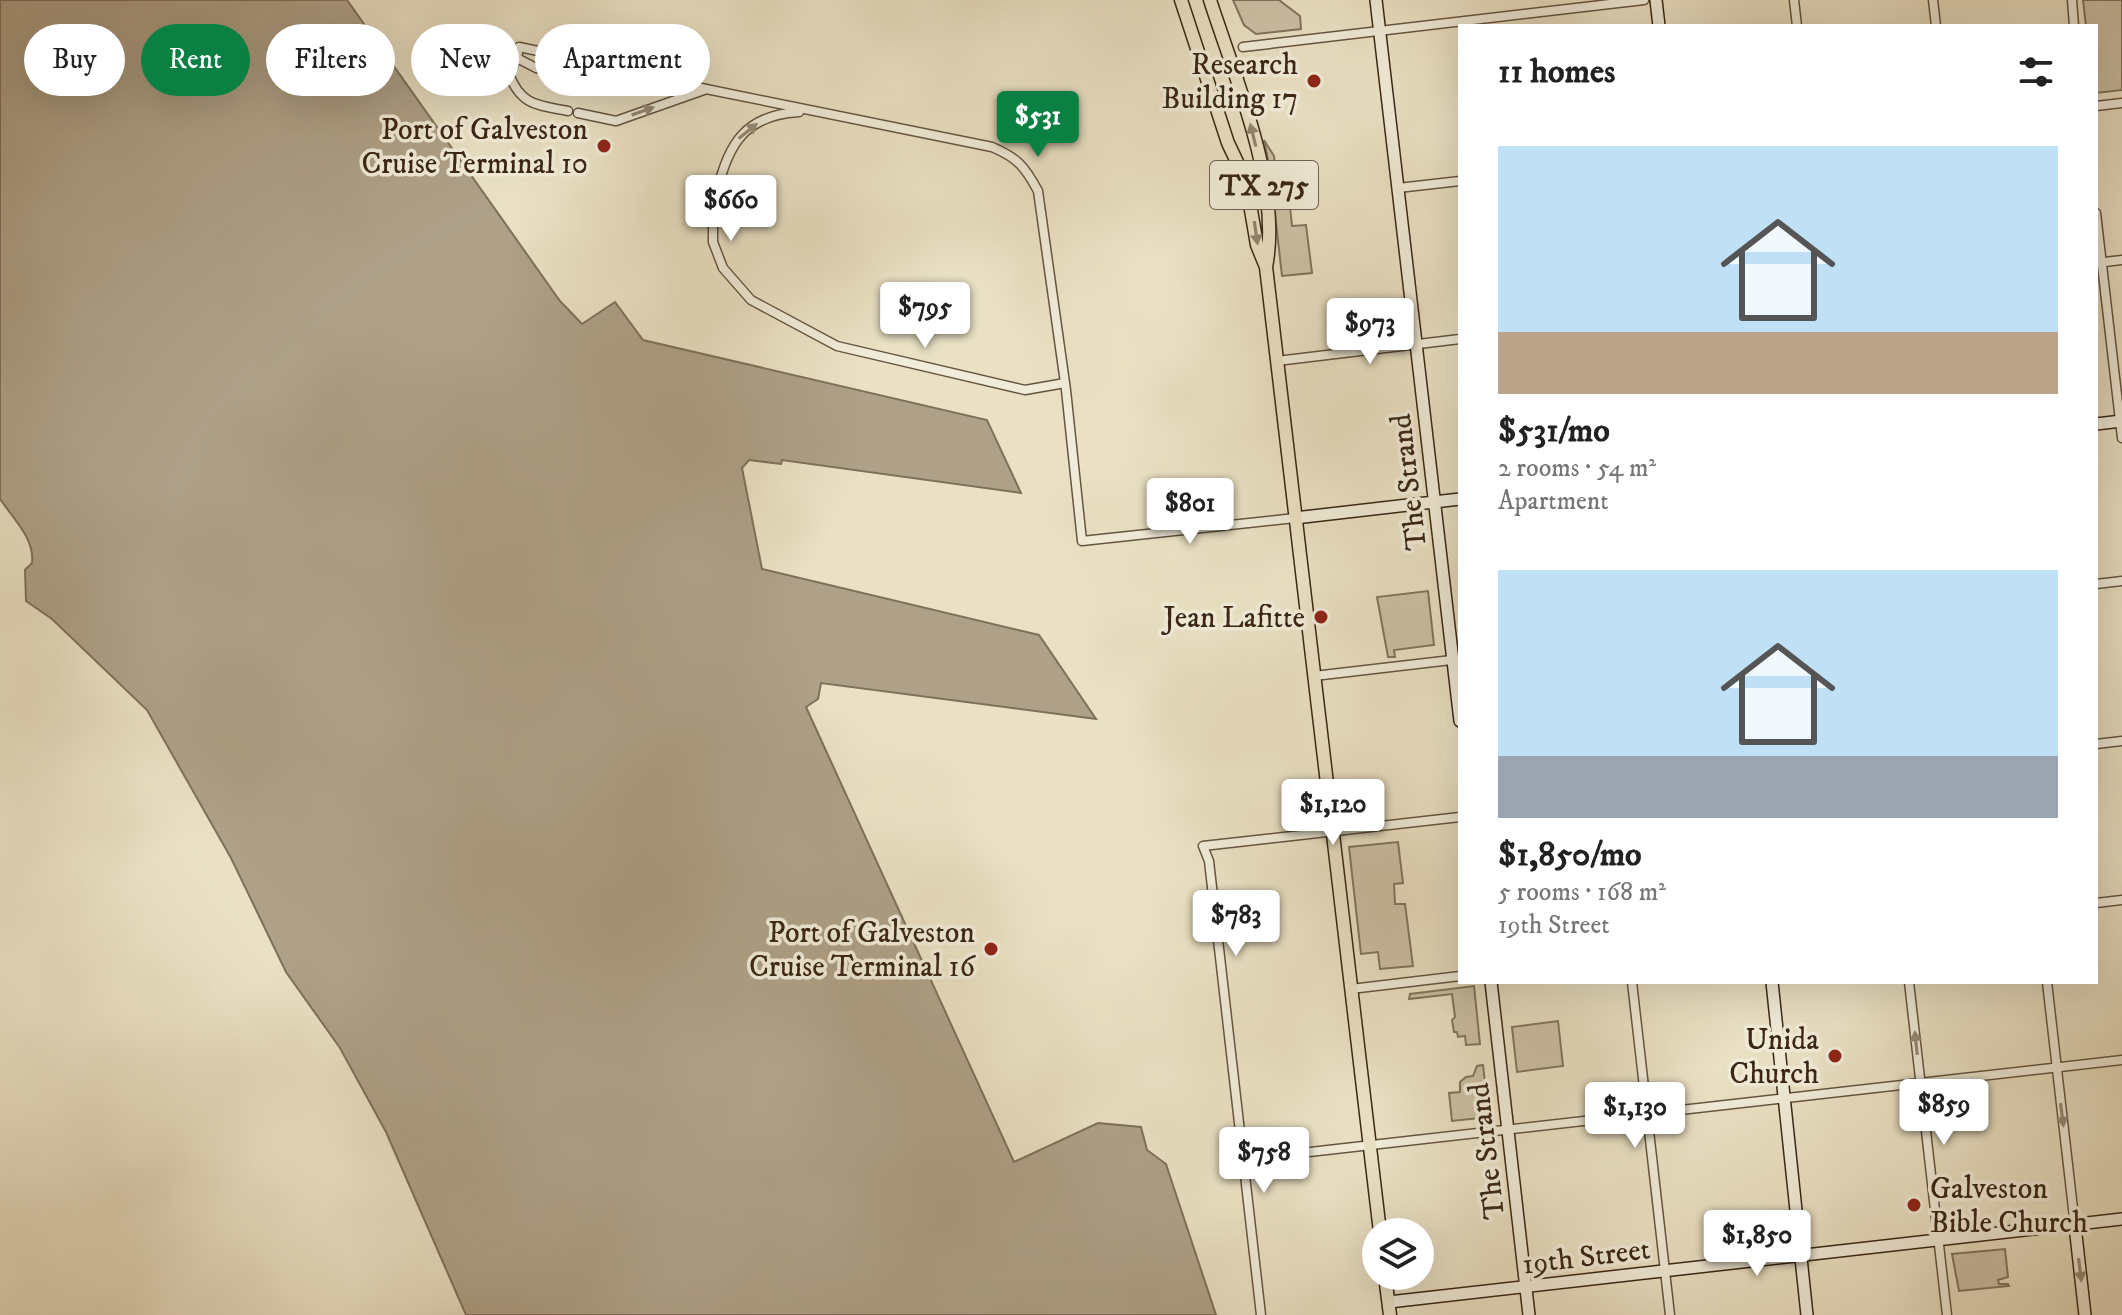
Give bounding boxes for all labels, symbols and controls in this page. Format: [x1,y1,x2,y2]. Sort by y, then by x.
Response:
chip: Buy [24,24,125,96]
chip: Rent [141,24,250,96]
chip: Filters [266,24,395,96]
chip: New [411,24,519,96]
chip: Apartment [535,24,710,96]
place label: Research Building 17 [1162,47,1298,118]
icon: filters [2014,50,2058,94]
text: 11 homes [1498,51,1615,93]
marker: Research Building 17 [1305,72,1323,90]
pin: $531 [991,91,1085,159]
text: $531 [1015,100,1061,133]
one-way arrow [631,105,655,117]
place label: Port of Galveston Cruise Terminal 10 [361,112,588,183]
one-way arrow [738,123,759,140]
one-way arrow [1247,123,1259,148]
marker: Port of Galveston Cruise Terminal 10 [595,137,613,155]
road number: TX 275 [1210,161,1318,209]
pin: $660 [684,175,778,243]
text: $660 [703,184,759,217]
icon: home [1706,198,1850,342]
one-way arrow [1250,221,1263,246]
pin: $795 [878,282,972,350]
text: $795 [898,291,952,324]
pin: $973 [1323,298,1417,366]
text: $973 [1345,307,1395,340]
text: $531/mo [1498,410,1610,452]
street label: The Strand [1383,412,1436,552]
text: 2 rooms · 54 m² [1498,452,1656,485]
pin: $801 [1143,478,1237,546]
text: Apartment [1498,485,1609,518]
text: $801 [1165,487,1215,520]
place label: Jean Lafitte [1160,600,1305,637]
marker: Jean Lafitte [1312,608,1330,626]
icon: home [1706,622,1850,766]
pin: $1,120 [1268,779,1398,847]
text: $1,120 [1299,788,1367,821]
text: $1,850/mo [1498,834,1642,876]
text: 5 rooms · 168 m² [1498,876,1666,909]
pin: $783 [1189,890,1283,958]
text: $783 [1211,899,1261,932]
text: 19th Street [1498,909,1609,942]
place label: Port of Galveston Cruise Terminal 16 [749,915,976,986]
marker: Port of Galveston Cruise Terminal 16 [982,940,1000,958]
place label: Unida Church [1729,1022,1819,1093]
one-way arrow [1910,1030,1923,1055]
marker: Unida Church [1826,1047,1844,1065]
pin: $859 [1897,1079,1991,1147]
street label: The Strand [1461,1081,1514,1221]
pin: $1,130 [1570,1082,1700,1150]
text: $859 [1917,1088,1971,1121]
text: $1,130 [1603,1091,1667,1124]
one-way arrow [2056,1103,2069,1128]
pin: $758 [1217,1127,1311,1195]
text: $758 [1237,1136,1291,1169]
place label: Galveston Bible Church [1930,1171,2088,1242]
marker: Galveston Bible Church [1905,1196,1923,1214]
pin: $1,850 [1692,1210,1822,1278]
map controls [1362,1218,1434,1290]
button: layers [1362,1218,1434,1290]
text: $1,850 [1722,1219,1792,1252]
street label: 19th Street [1520,1231,1652,1284]
one-way arrow [2074,1258,2087,1283]

